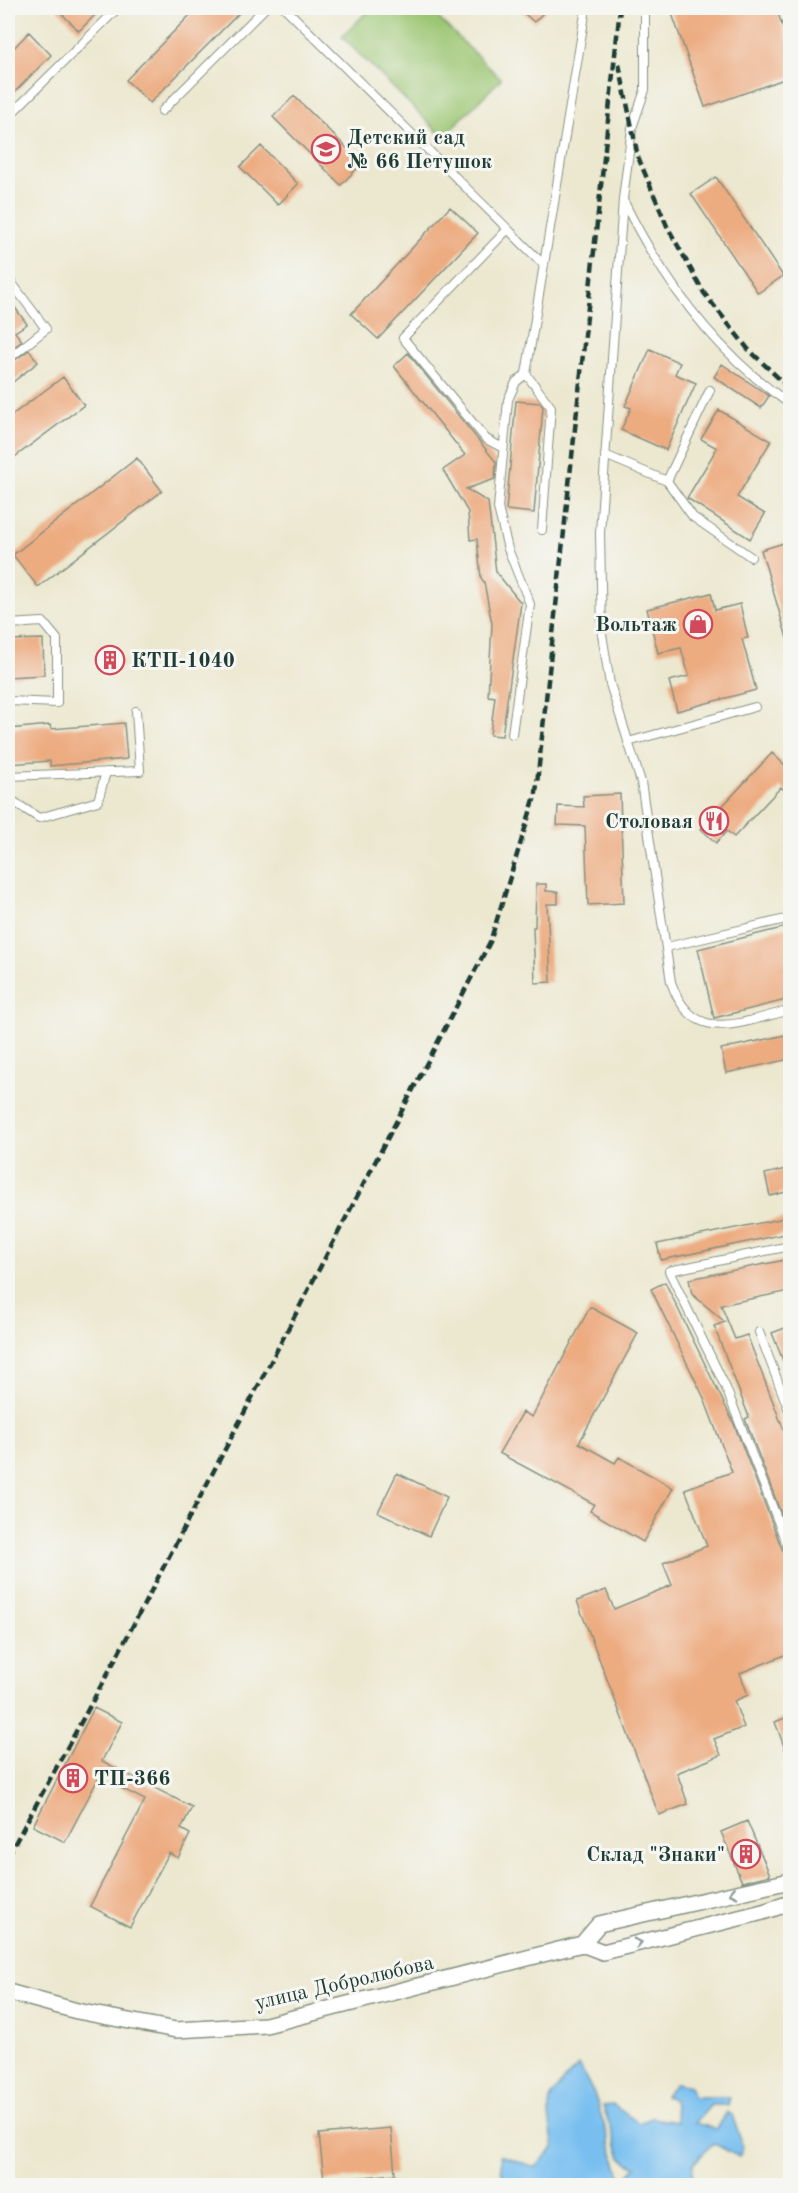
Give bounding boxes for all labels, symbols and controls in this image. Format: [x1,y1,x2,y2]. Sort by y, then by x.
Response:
place label: Детский сад № 66 Петушок [347,128,492,173]
school or university icon: Детский сад № 66 Петушок [310,133,342,165]
shop icon: Вольтаж [682,608,714,640]
place label: Вольтаж [595,615,677,636]
building icon: КТП-1040 [94,644,126,676]
place label: КТП-1040 [131,651,235,672]
restaurant icon: Столовая [698,805,730,837]
place label: Столовая [605,812,693,833]
building icon: ТП-366 [57,1762,89,1794]
place label: ТП-366 [94,1769,170,1790]
building icon: Склад "Знаки" [730,1838,762,1870]
place label: Склад "Знаки" [586,1845,725,1866]
one-way arrow [728,1885,738,1898]
one-way arrow [633,1938,643,1951]
street label: улица Добролюбова [253,1953,436,2014]

